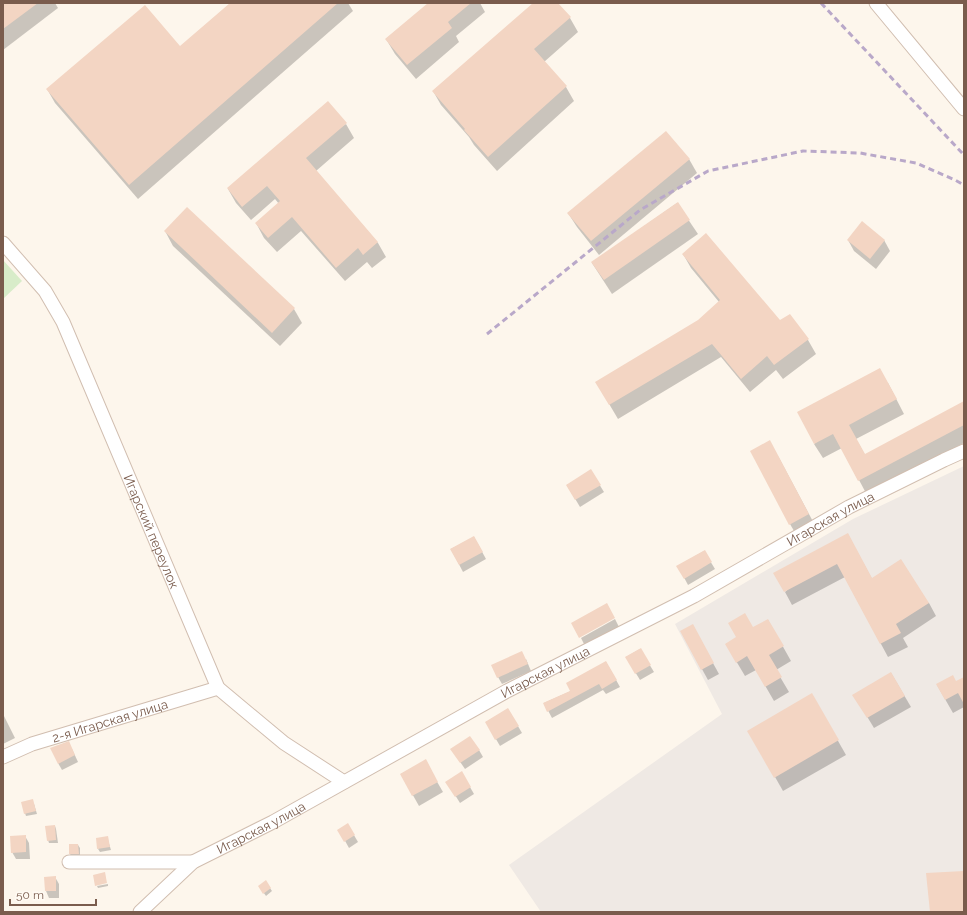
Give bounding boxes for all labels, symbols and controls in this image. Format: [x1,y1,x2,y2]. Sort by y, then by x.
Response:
street label: Игарский переулок [121,472,183,591]
street label: Игарская улица [784,488,876,549]
street label: Игарская улица [498,643,592,701]
street label: 2-я Игарская улица [50,696,169,745]
street label: Игарская улица [214,798,308,857]
scale bar [10,881,96,907]
text: 50 m [16,888,44,902]

